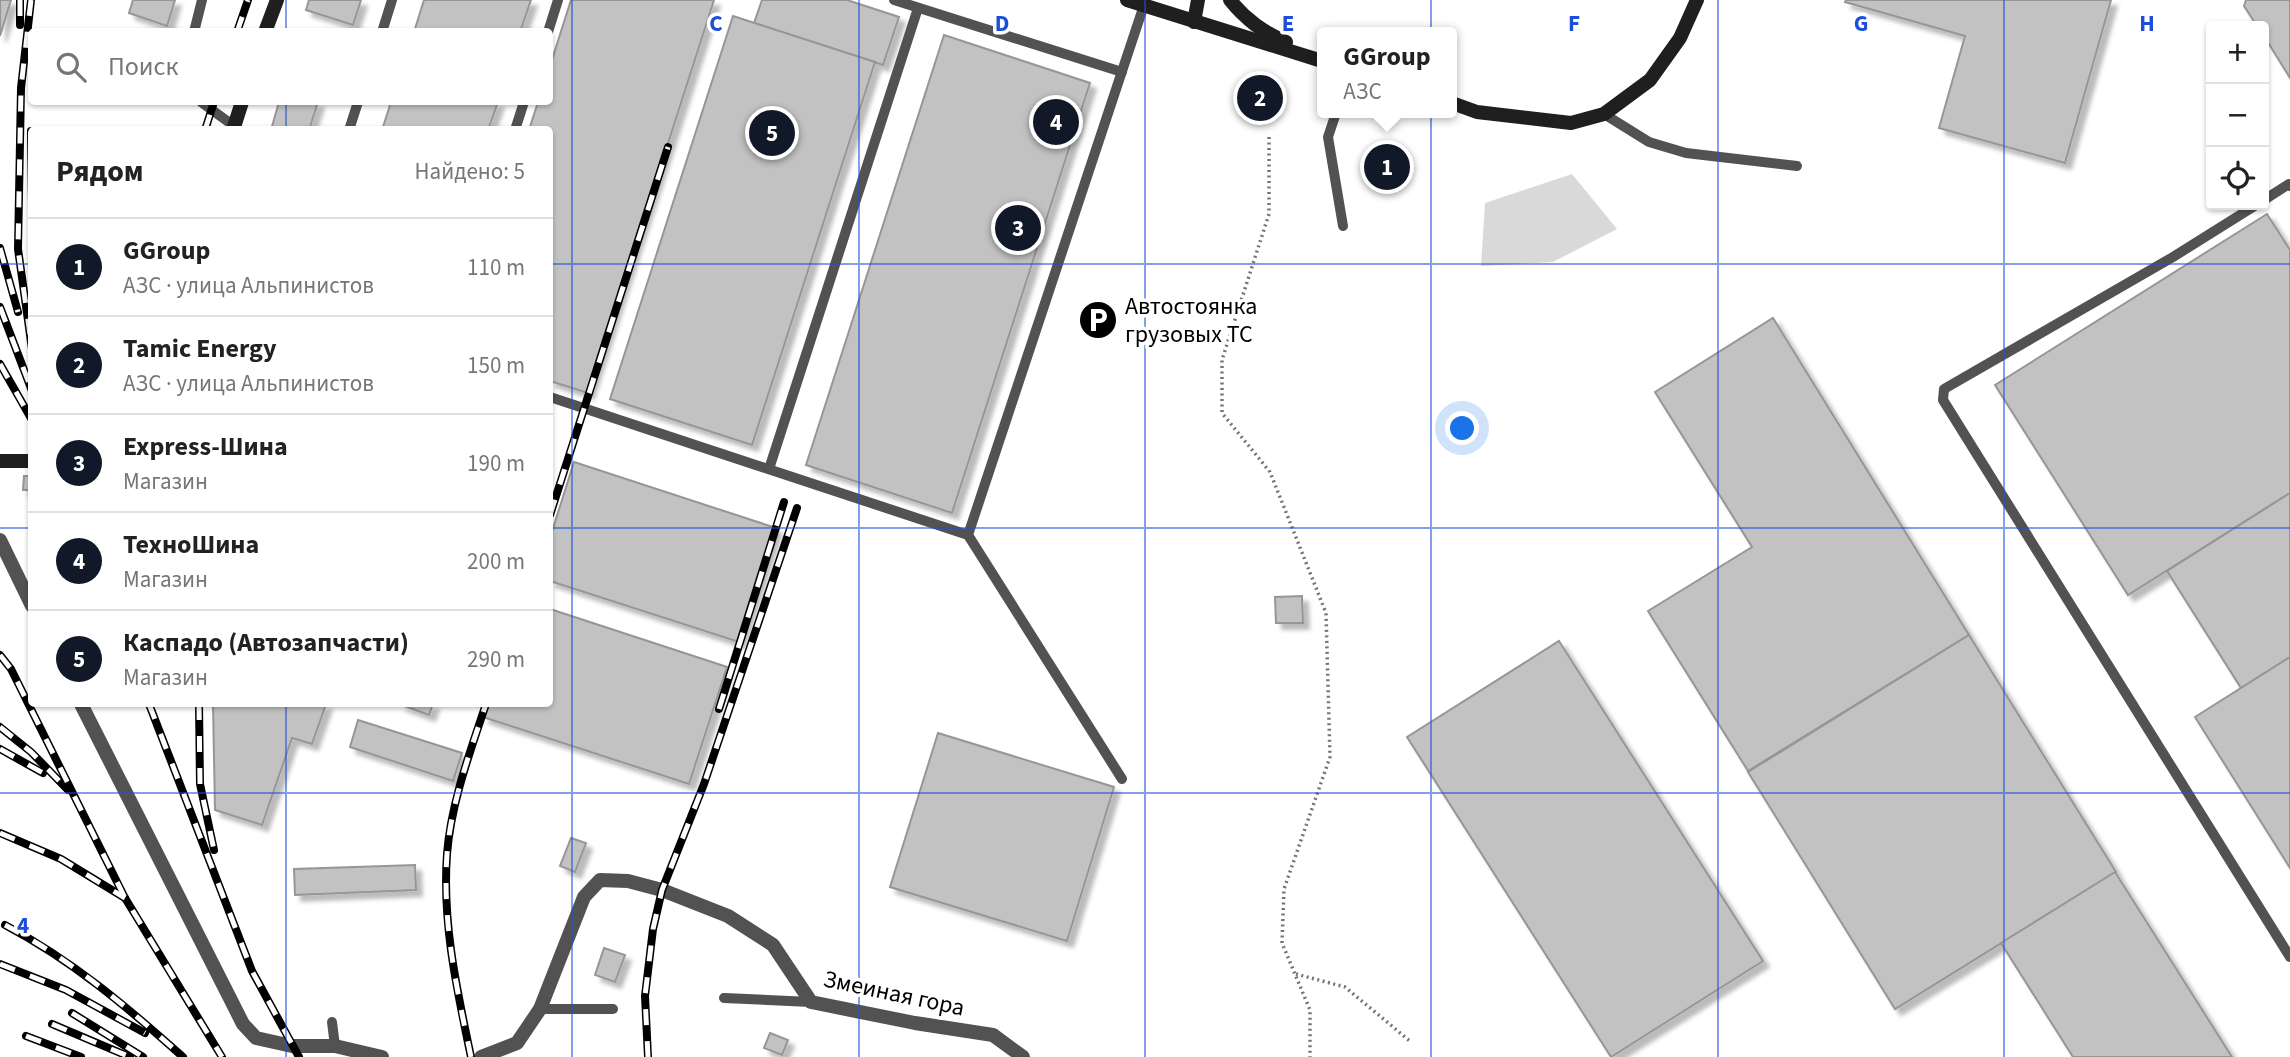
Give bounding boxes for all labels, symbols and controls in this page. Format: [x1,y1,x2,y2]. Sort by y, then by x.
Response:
text: C [709,7,723,40]
text: D [995,7,1009,40]
text: E [1282,7,1294,40]
text: F [1568,7,1580,40]
text: G [1854,7,1868,40]
text: H [2139,7,2155,40]
map controls [2206,21,2269,210]
button: + [2206,21,2269,84]
popup [1317,27,1457,118]
search box [28,28,553,105]
text: GGroup [1343,38,1431,75]
icon: search [52,48,90,86]
text: Поиск [108,48,178,85]
pin: 2 [1237,72,1283,124]
text: АЗС [1343,75,1382,108]
button: − [2206,84,2269,147]
pin: 4 [1033,96,1079,148]
pin: 5 [749,107,795,159]
pin: 1 [1364,141,1410,193]
button: locate [2206,147,2269,210]
text: Рядом [56,150,144,193]
text: Найдено: 5 [415,155,525,188]
pin: 3 [995,202,1041,254]
text: GGroup [123,232,210,269]
text: 1 [73,251,85,284]
text: 110 m [467,251,525,284]
text: АЗС · улица Альпинистов [123,269,374,302]
place label: Автостоянка грузовых ТС [1125,289,1257,352]
parking icon: Автостоянка грузовых ТС [1077,299,1119,341]
text: Tamic Energy [123,330,277,367]
text: 2 [73,349,85,382]
text: 150 m [467,349,525,382]
text: АЗС · улица Альпинистов [123,367,374,400]
your location [1445,411,1479,445]
text: Express-Шина [123,428,288,465]
text: 3 [73,447,85,480]
text: 190 m [467,447,525,480]
text: Магазин [123,465,208,498]
text: ТехноШина [123,526,259,563]
text: 4 [73,545,85,578]
text: 200 m [467,545,525,578]
text: Магазин [123,563,208,596]
text: Каспадо (Автозапчасти) [123,624,409,661]
text: 5 [73,643,85,676]
text: 290 m [467,643,525,676]
text: Магазин [123,661,208,694]
text: 4 [17,909,29,942]
street label: Змеиная гора [820,961,968,1026]

